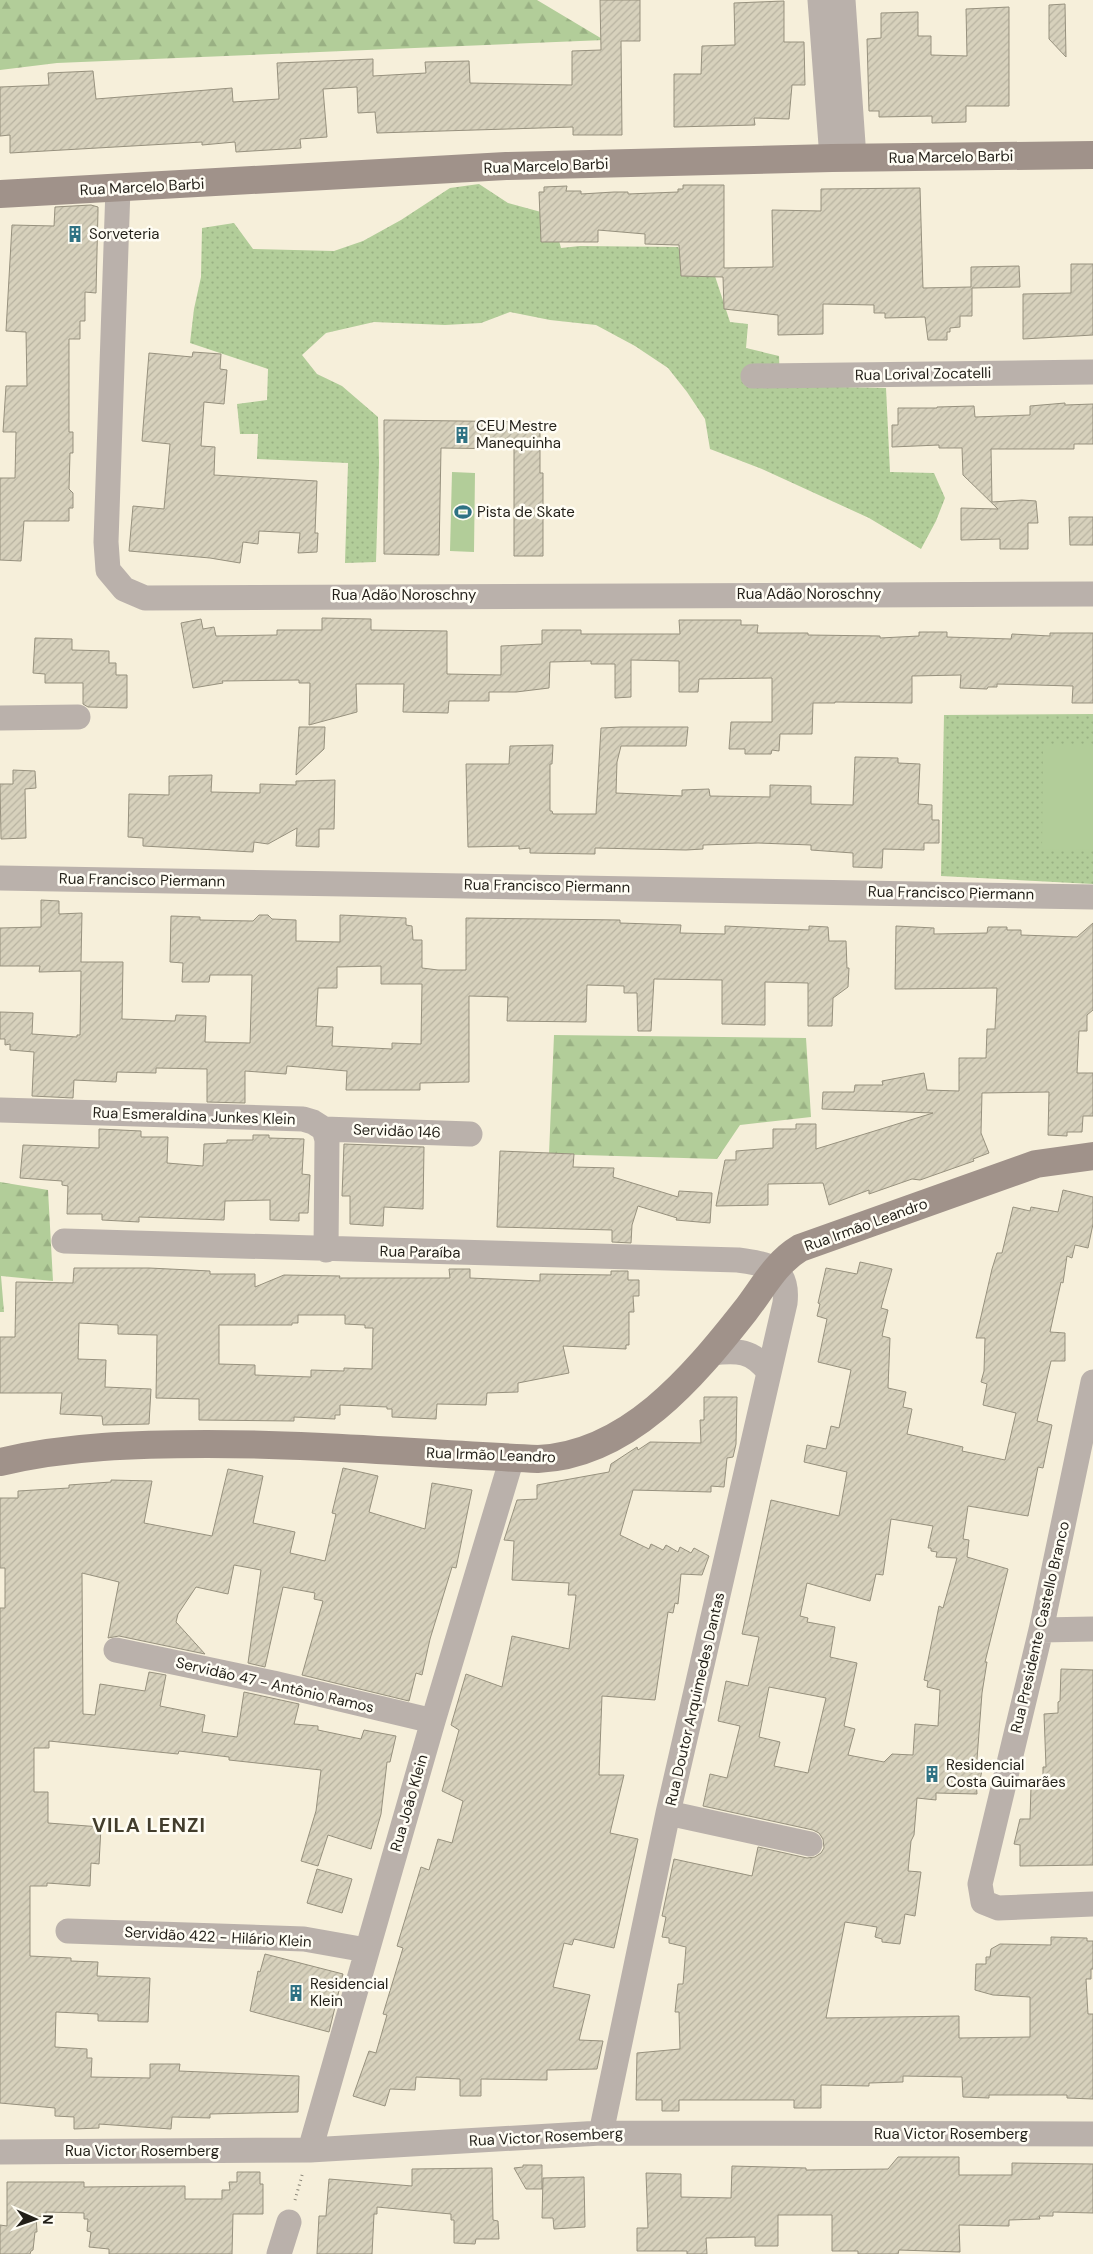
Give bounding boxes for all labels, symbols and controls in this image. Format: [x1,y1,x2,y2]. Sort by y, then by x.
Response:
street label: Rua Marcelo Barbi [888,146,1014,168]
street label: Rua Marcelo Barbi [483,154,609,178]
street label: Rua Marcelo Barbi [79,174,205,200]
building icon: Sorveteria [65,224,85,244]
place label: Sorveteria [89,224,159,244]
street label: Rua Lorival Zocatelli [855,363,991,385]
place label: CEU Mestre Manequinha [476,416,561,453]
building icon: CEU Mestre Manequinha [452,425,472,445]
sports icon: Pista de Skate [453,502,473,522]
place label: Pista de Skate [477,502,575,522]
street label: Rua Adão Noroschny [737,584,882,604]
street label: Rua Adão Noroschny [332,585,477,605]
street label: Rua Francisco Piermann [59,869,225,891]
street label: Rua Francisco Piermann [464,875,630,897]
street label: Rua Francisco Piermann [868,882,1034,904]
street label: Rua Esmeraldina Junkes Klein [92,1102,296,1130]
street label: Servidão 146 [353,1119,441,1143]
street label: Rua Irmão Leandro [802,1193,930,1257]
street label: Rua Paraíba [379,1241,461,1263]
street label: Rua Irmão Leandro [426,1443,556,1467]
street label: Rua Presidente Castello Branco [1006,1519,1074,1735]
street label: Rua Doutor Arquimedes Dantas [661,1590,729,1808]
street label: Servidão 47 - Antônio Ramos [174,1652,376,1718]
street label: Rua João Klein [386,1752,432,1854]
place label: Residencial Costa Guimarães [946,1755,1066,1792]
building icon: Residencial Costa Guimarães [922,1764,942,1784]
district label: VILA LENZI [92,1812,206,1838]
street label: Servidão 422 - Hilário Klein [124,1922,312,1952]
place label: Residencial Klein [310,1974,388,2011]
building icon: Residencial Klein [286,1983,306,2003]
street label: Rua Victor Rosemberg [468,2123,624,2151]
street label: Rua Victor Rosemberg [874,2124,1028,2144]
street label: Rua Victor Rosemberg [65,2141,219,2161]
north arrow [10,2194,60,2244]
text: N [39,2214,57,2225]

